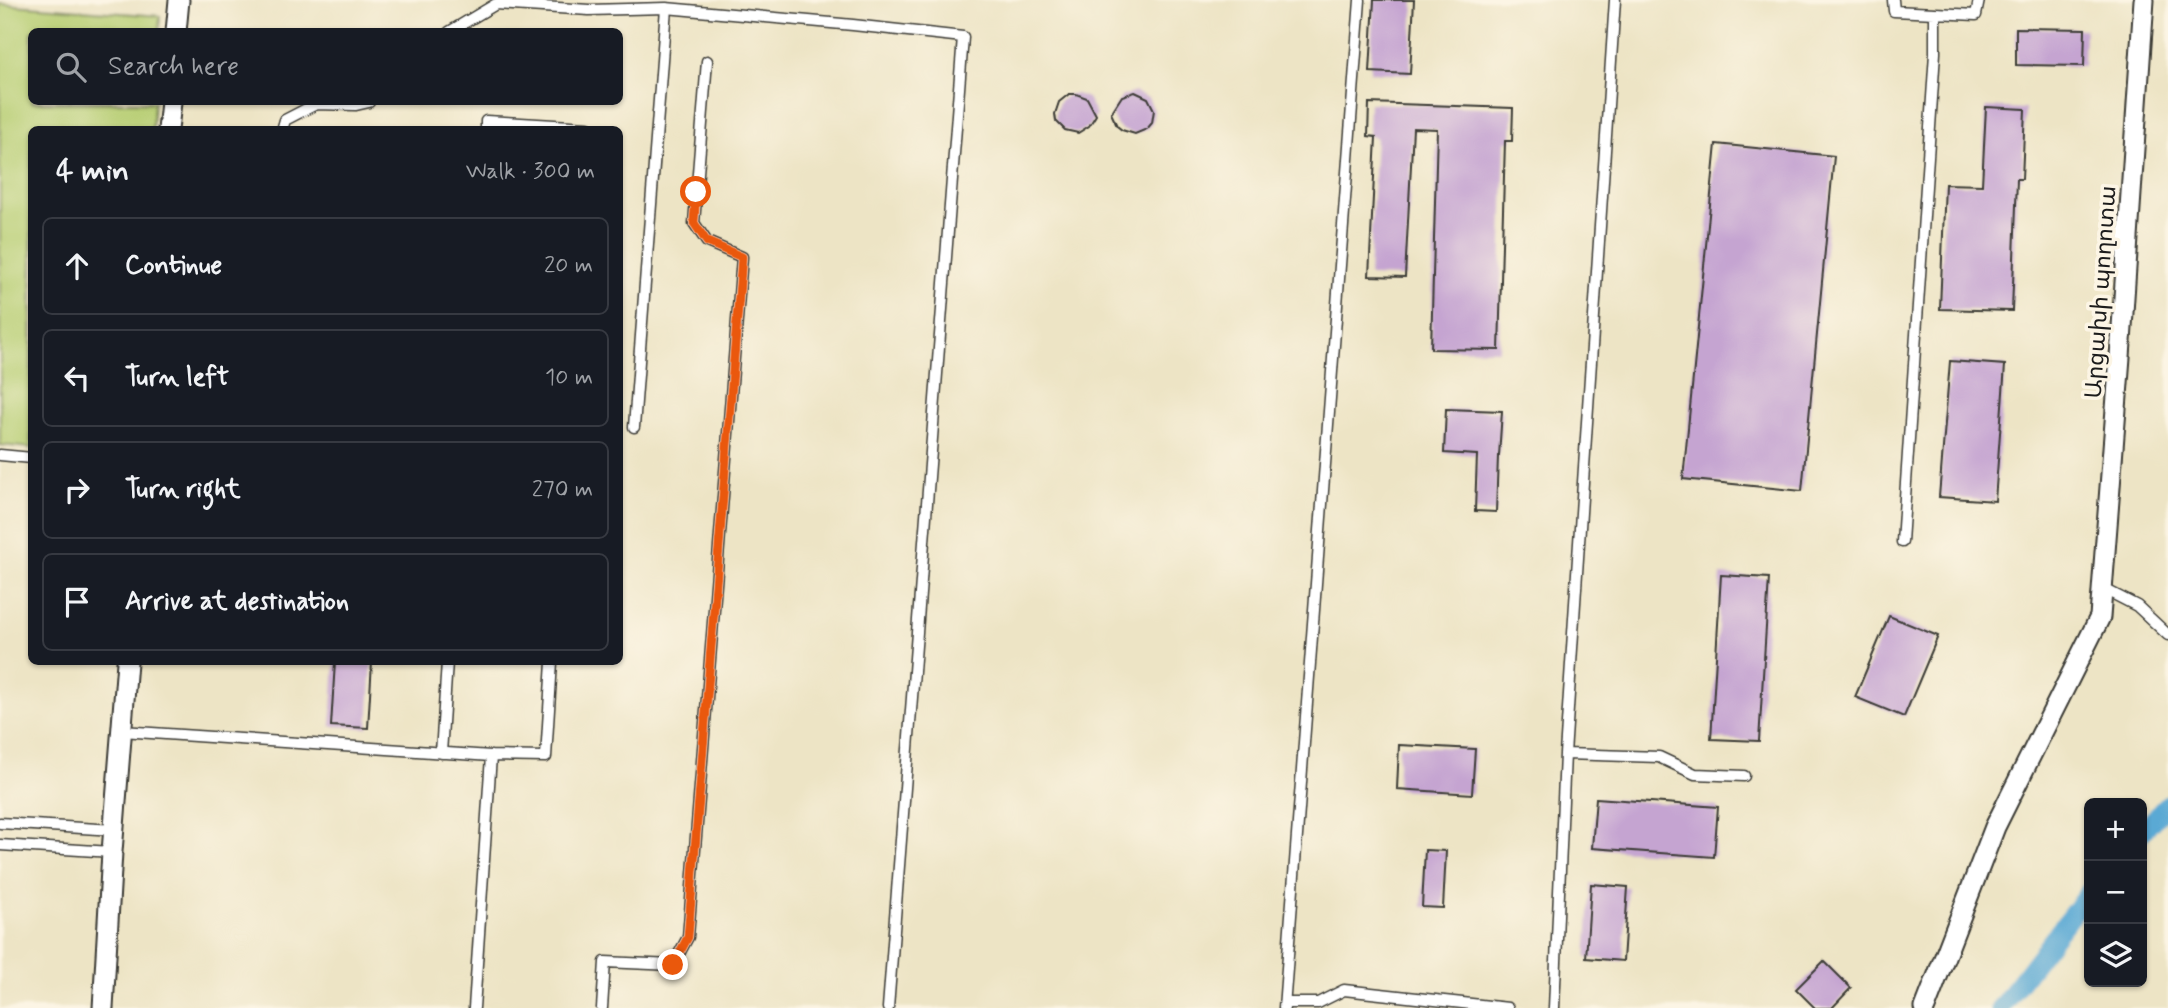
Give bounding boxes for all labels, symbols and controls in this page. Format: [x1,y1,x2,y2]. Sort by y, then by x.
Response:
search box [28,28,623,105]
icon: search [52,48,90,86]
text: Search here [108,50,239,84]
text: 4 min [56,152,129,191]
text: Walk · 300 m [466,157,595,187]
route start [680,176,711,207]
street label: Արցախի պողոտա [2080,185,2124,400]
icon: ahead [58,247,96,285]
text: Continue [125,249,222,283]
text: 20 m [544,251,593,281]
icon: left [58,359,96,397]
text: Turn left [125,361,229,395]
text: 10 m [545,363,593,393]
icon: right [58,471,96,509]
text: Turn right [125,473,241,507]
text: 270 m [532,475,593,505]
icon: arrive [58,583,96,621]
text: Arrive at destination [125,585,349,619]
map controls [2084,798,2147,987]
button: + [2084,798,2147,861]
button: − [2084,861,2147,924]
button: layers [2084,924,2147,987]
route end [657,949,688,980]

